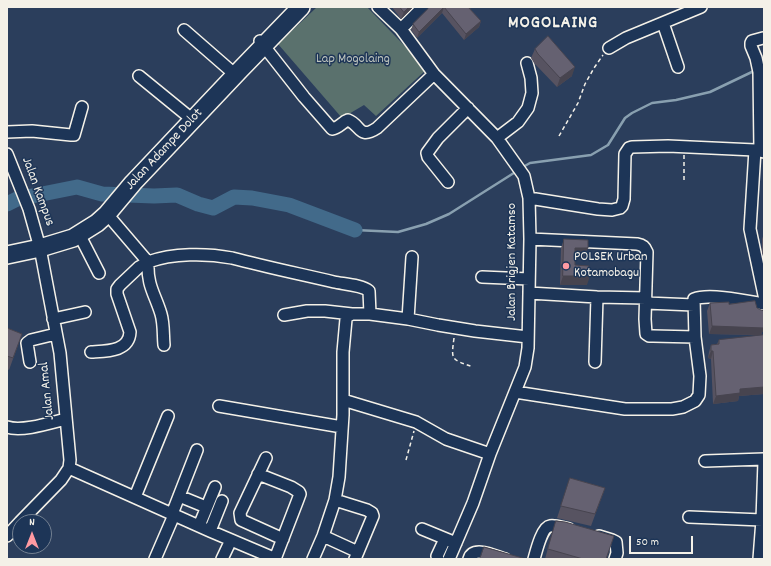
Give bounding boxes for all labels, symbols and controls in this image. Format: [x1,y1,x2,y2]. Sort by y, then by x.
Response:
district label: MOGOLAING [508,14,598,36]
park label: Lap Mogolaing [316,52,390,68]
street label: Jalan Adampe Dolot [123,106,207,194]
street label: Jalan Kampus [17,155,57,229]
street label: Jalan Brigjen Katamso [505,203,521,321]
place label: POLSEK Urban Kotamobagu [574,250,647,282]
marker: POLSEK Urban Kotamobagu [561,261,571,271]
street label: Jalan Amal [37,361,59,421]
north arrow [12,514,52,554]
text: N [29,515,35,531]
scale bar [631,528,695,554]
text: 50 m [636,534,659,551]

